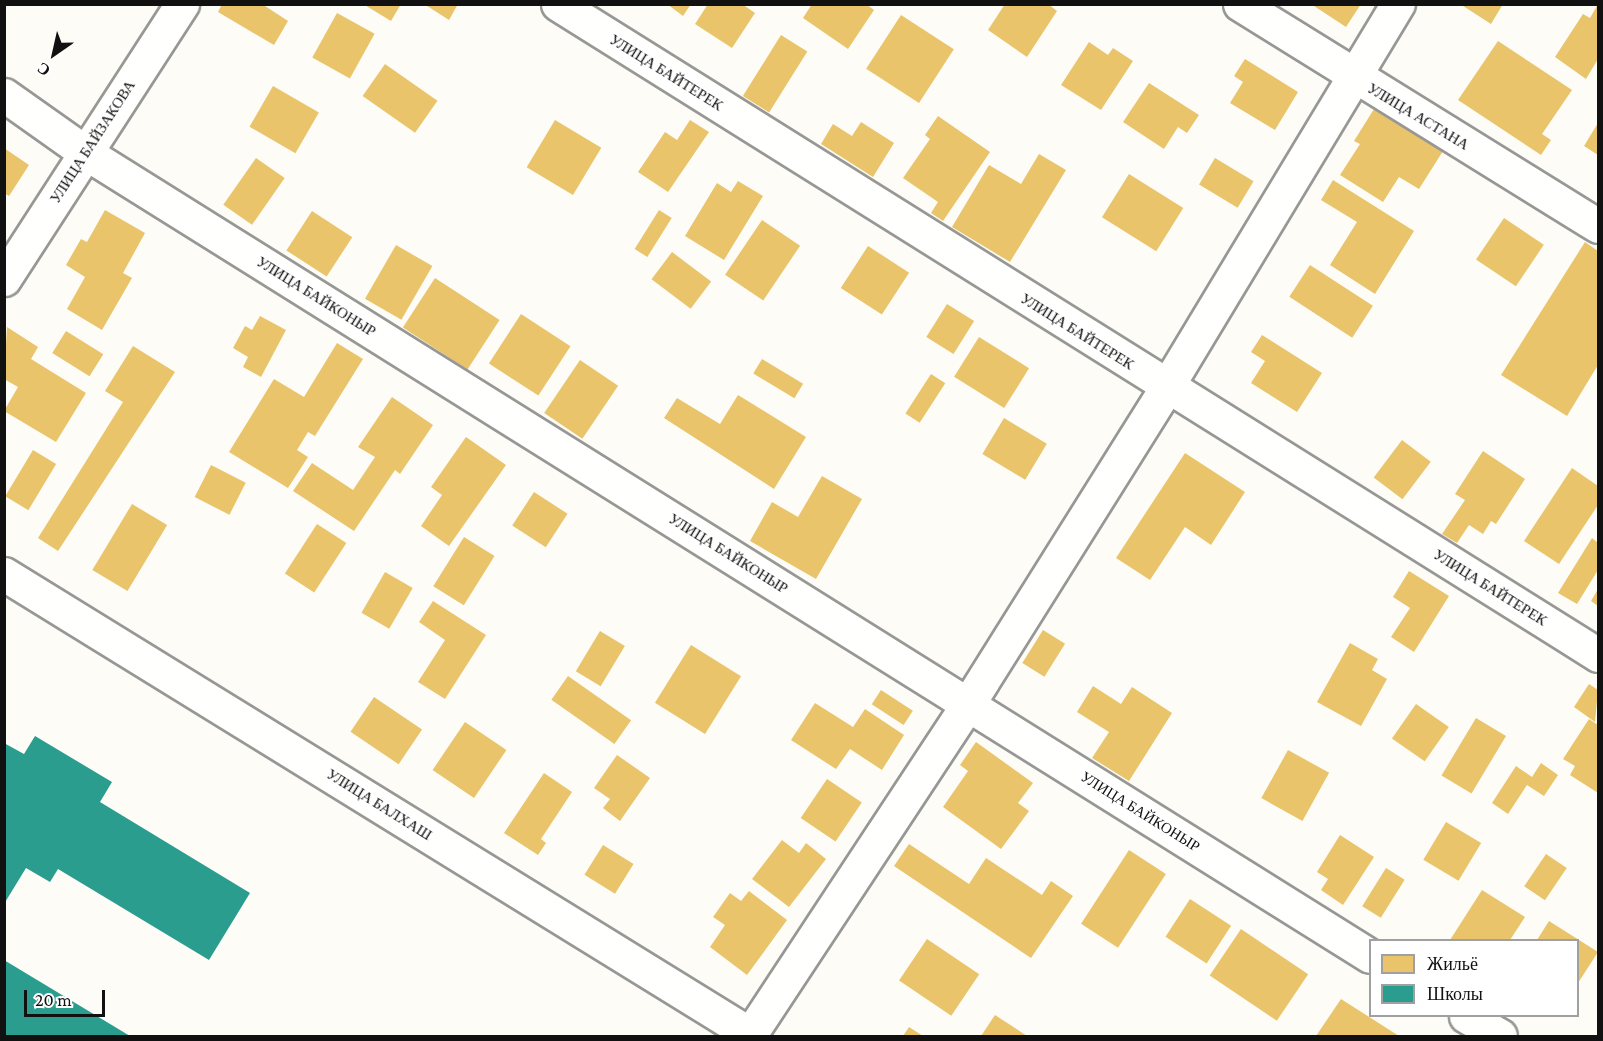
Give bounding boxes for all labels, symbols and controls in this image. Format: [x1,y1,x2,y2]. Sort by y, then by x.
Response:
north arrow [24,24,84,84]
street label: УЛИЦА БАЙТЕРЕК [606,31,726,115]
text: С [34,59,53,80]
street label: УЛИЦА БАЙЗАКОВА [46,77,140,207]
street label: УЛИЦА АСТАНА [1364,80,1472,154]
street label: УЛИЦА БАЙКОНЫР [253,253,379,341]
street label: УЛИЦА БАЙТЕРЕК [1017,290,1137,374]
street label: УЛИЦА БАЙКОНЫР [665,510,791,598]
street label: УЛИЦА БАЙТЕРЕК [1430,546,1550,630]
street label: УЛИЦА БАЛХАШ [323,765,435,845]
street label: УЛИЦА БАЙКОНЫР [1077,768,1203,856]
legend [1369,939,1579,1017]
text: Жильё [1427,954,1478,974]
scale bar [27,978,108,1016]
text: Школы [1427,984,1483,1004]
text: 20 m [35,990,72,1010]

